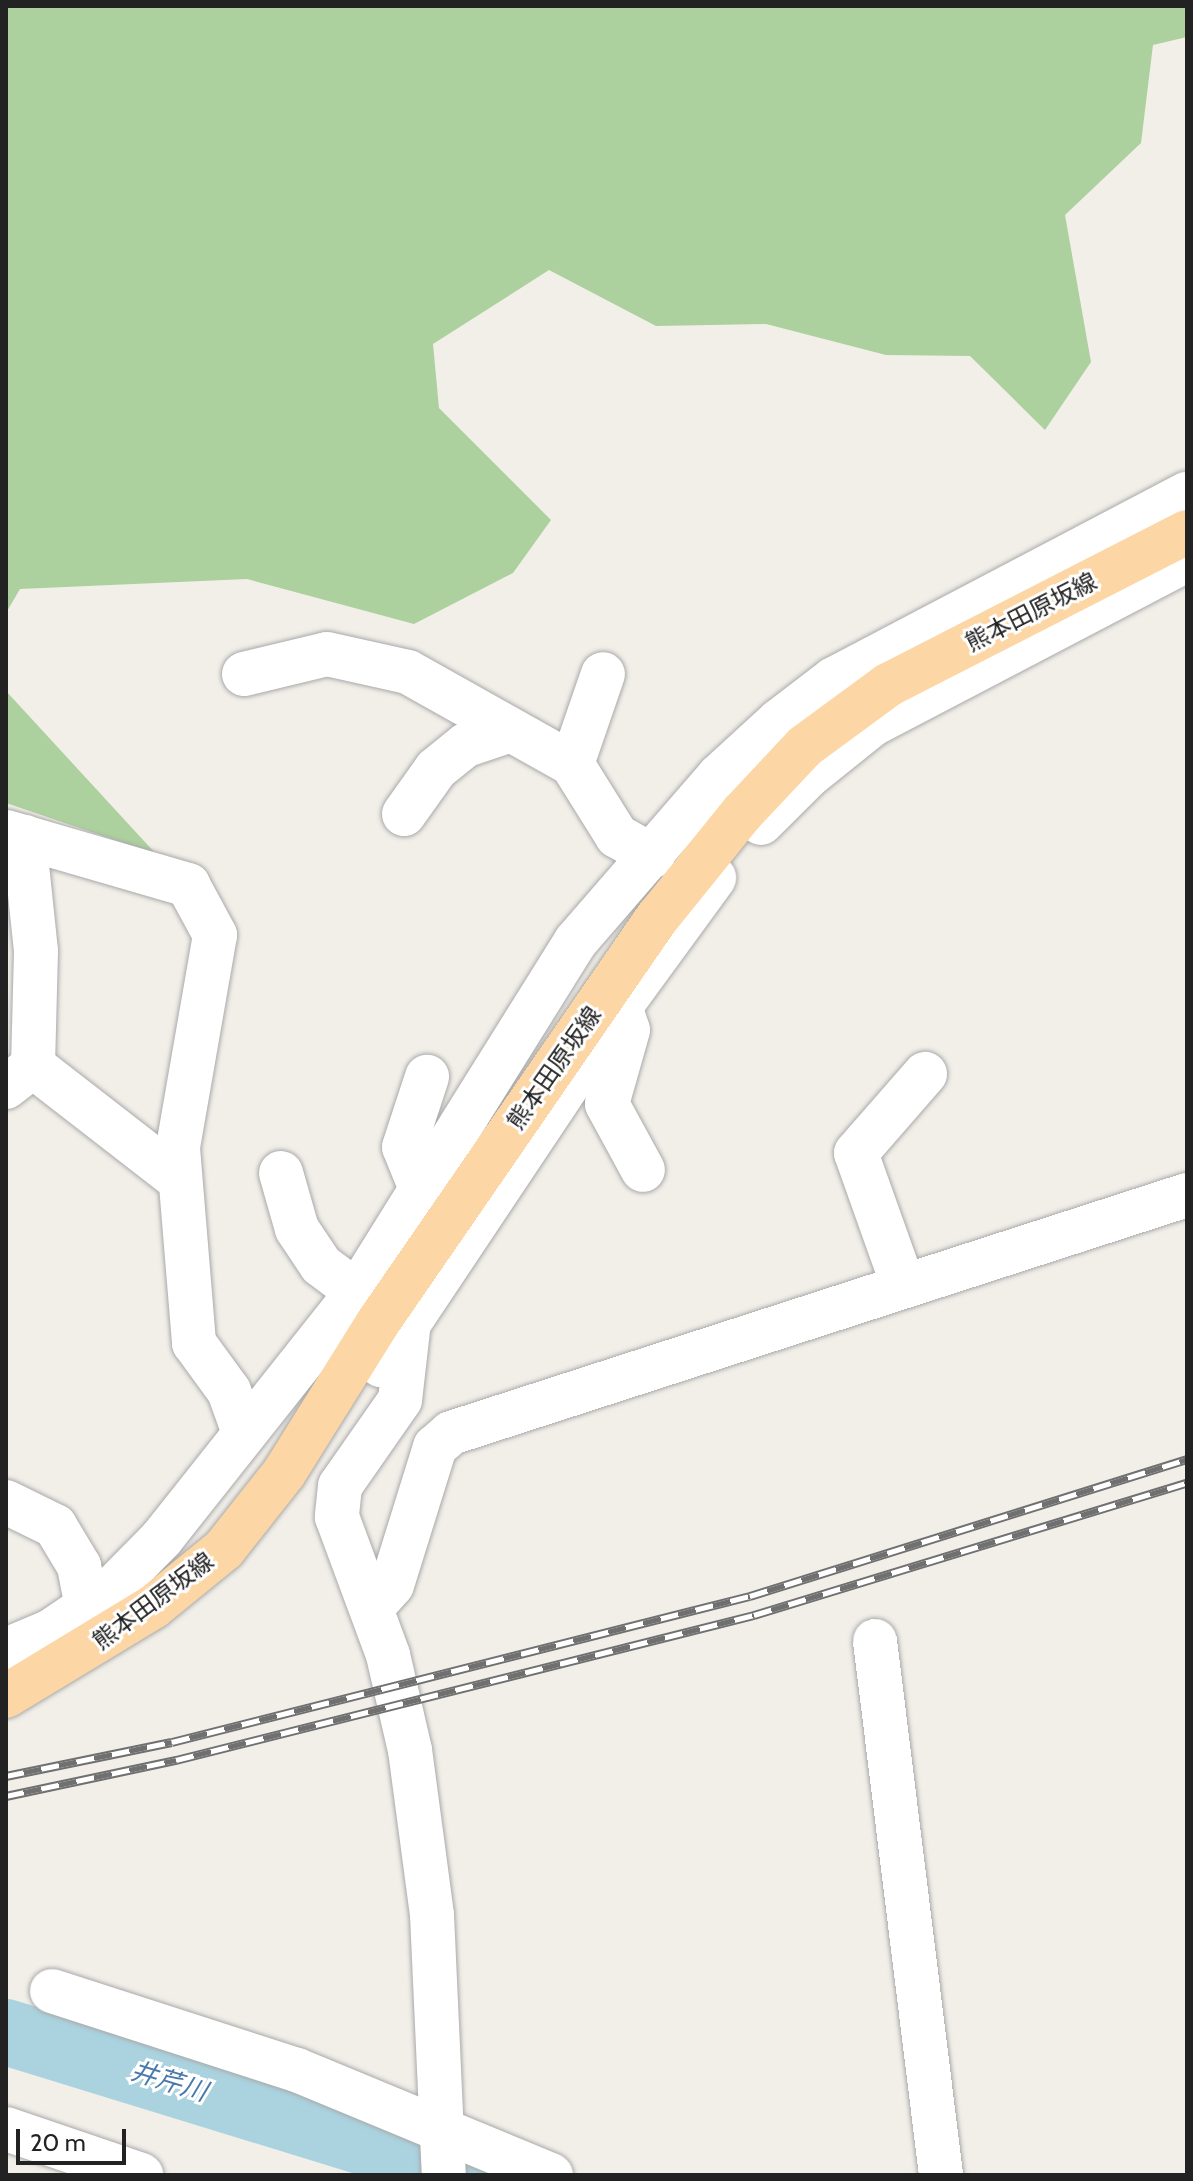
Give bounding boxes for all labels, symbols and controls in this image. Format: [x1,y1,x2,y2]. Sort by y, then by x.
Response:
street label: 熊本田原坂線 [960,566,1102,658]
street label: 熊本田原坂線 [501,1001,607,1135]
street label: 熊本田原坂線 [87,1546,219,1656]
water label: 井芹川 [127,2056,211,2108]
scale bar [20,2113,130,2163]
text: 20 m [30,2128,86,2157]

